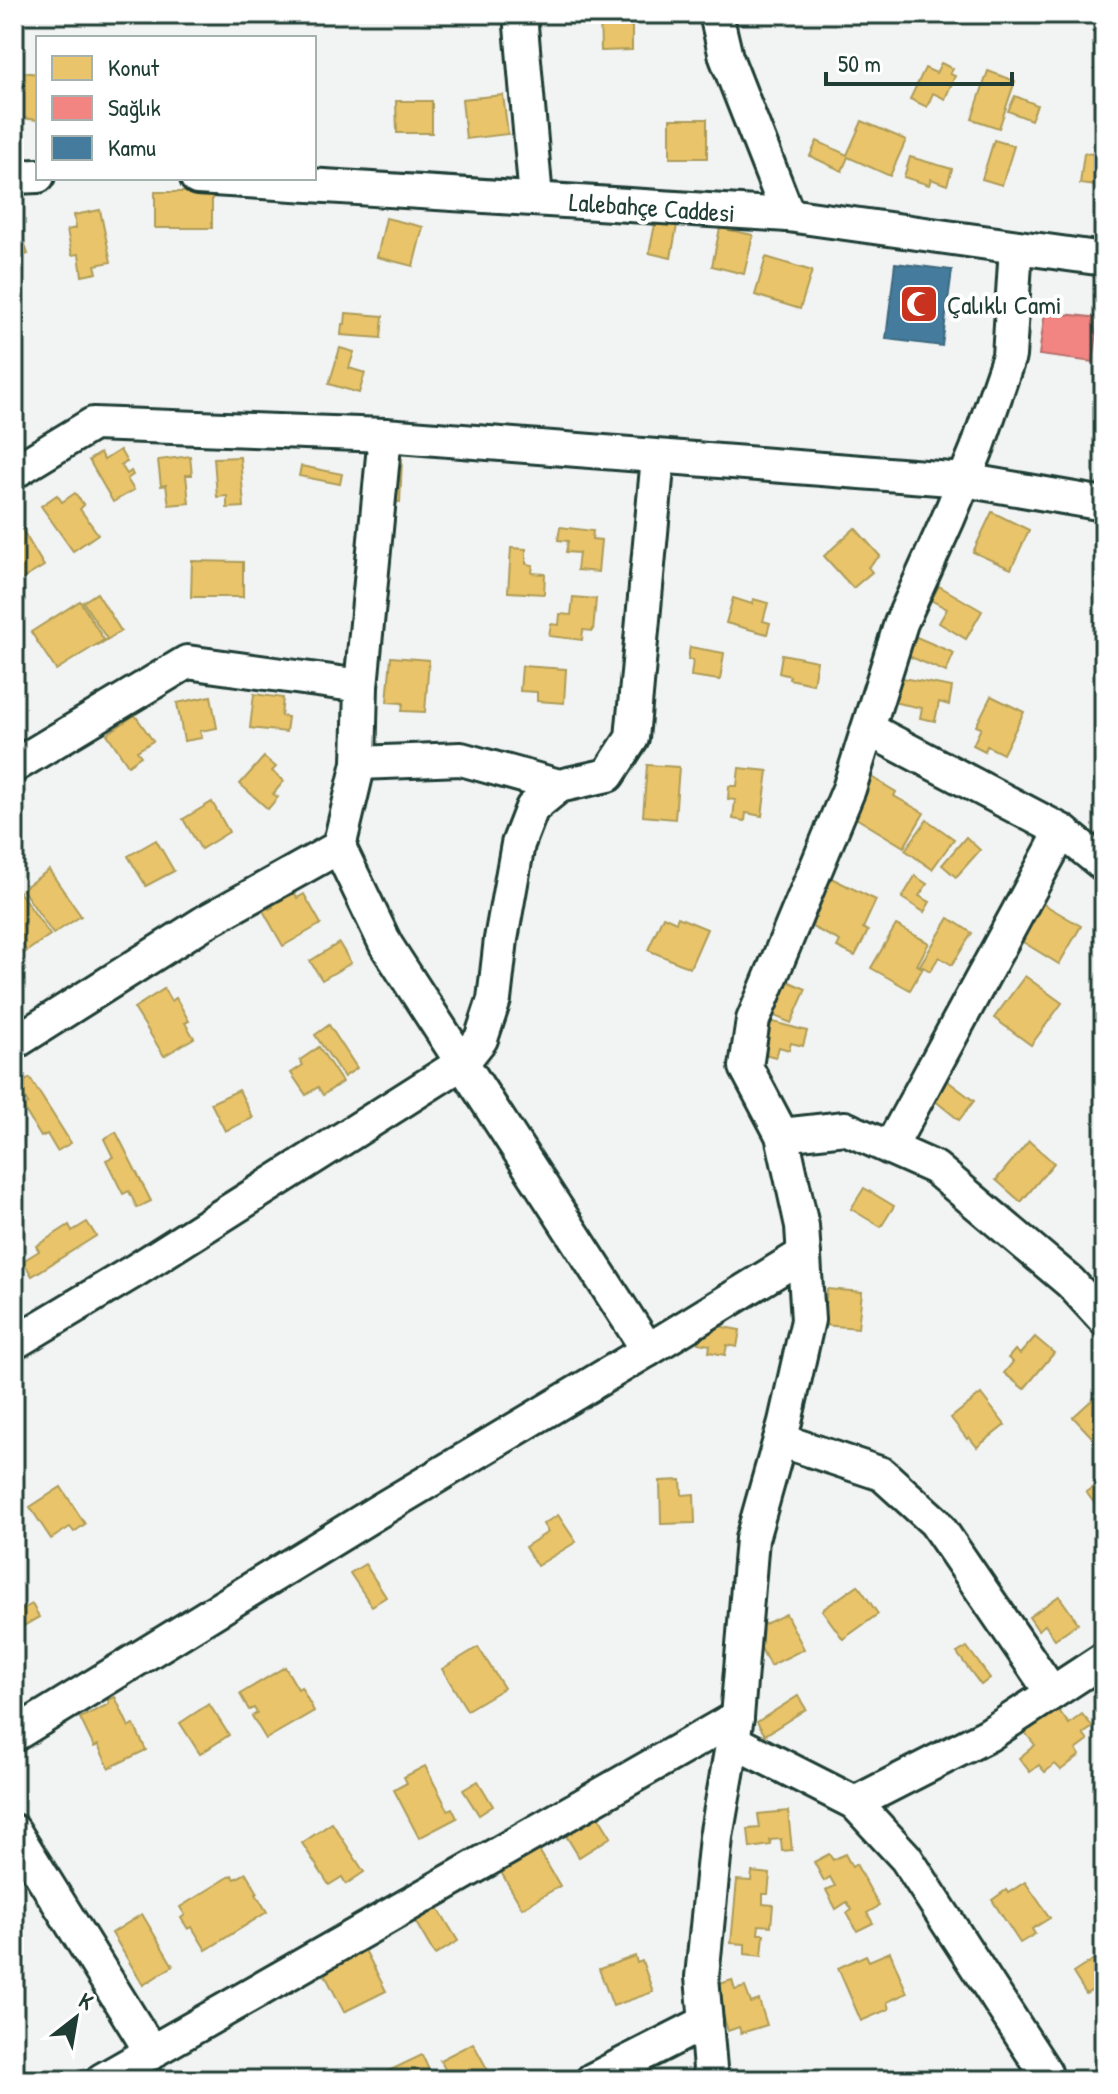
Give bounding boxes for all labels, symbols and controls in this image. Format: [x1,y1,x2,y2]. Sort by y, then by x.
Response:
legend [36,36,316,180]
scale bar [826,36,1012,86]
text: 50 m [838,47,881,79]
text: Konut [108,51,160,83]
text: Sağlık [108,91,161,123]
text: Kamu [108,131,156,163]
street label: Lalebahçe Caddesi [568,184,736,230]
mosque icon: Çalıklı Cami [898,283,940,325]
place label: Çalıklı Cami [947,287,1062,322]
north arrow [36,1978,116,2058]
text: K [74,1985,99,2017]

